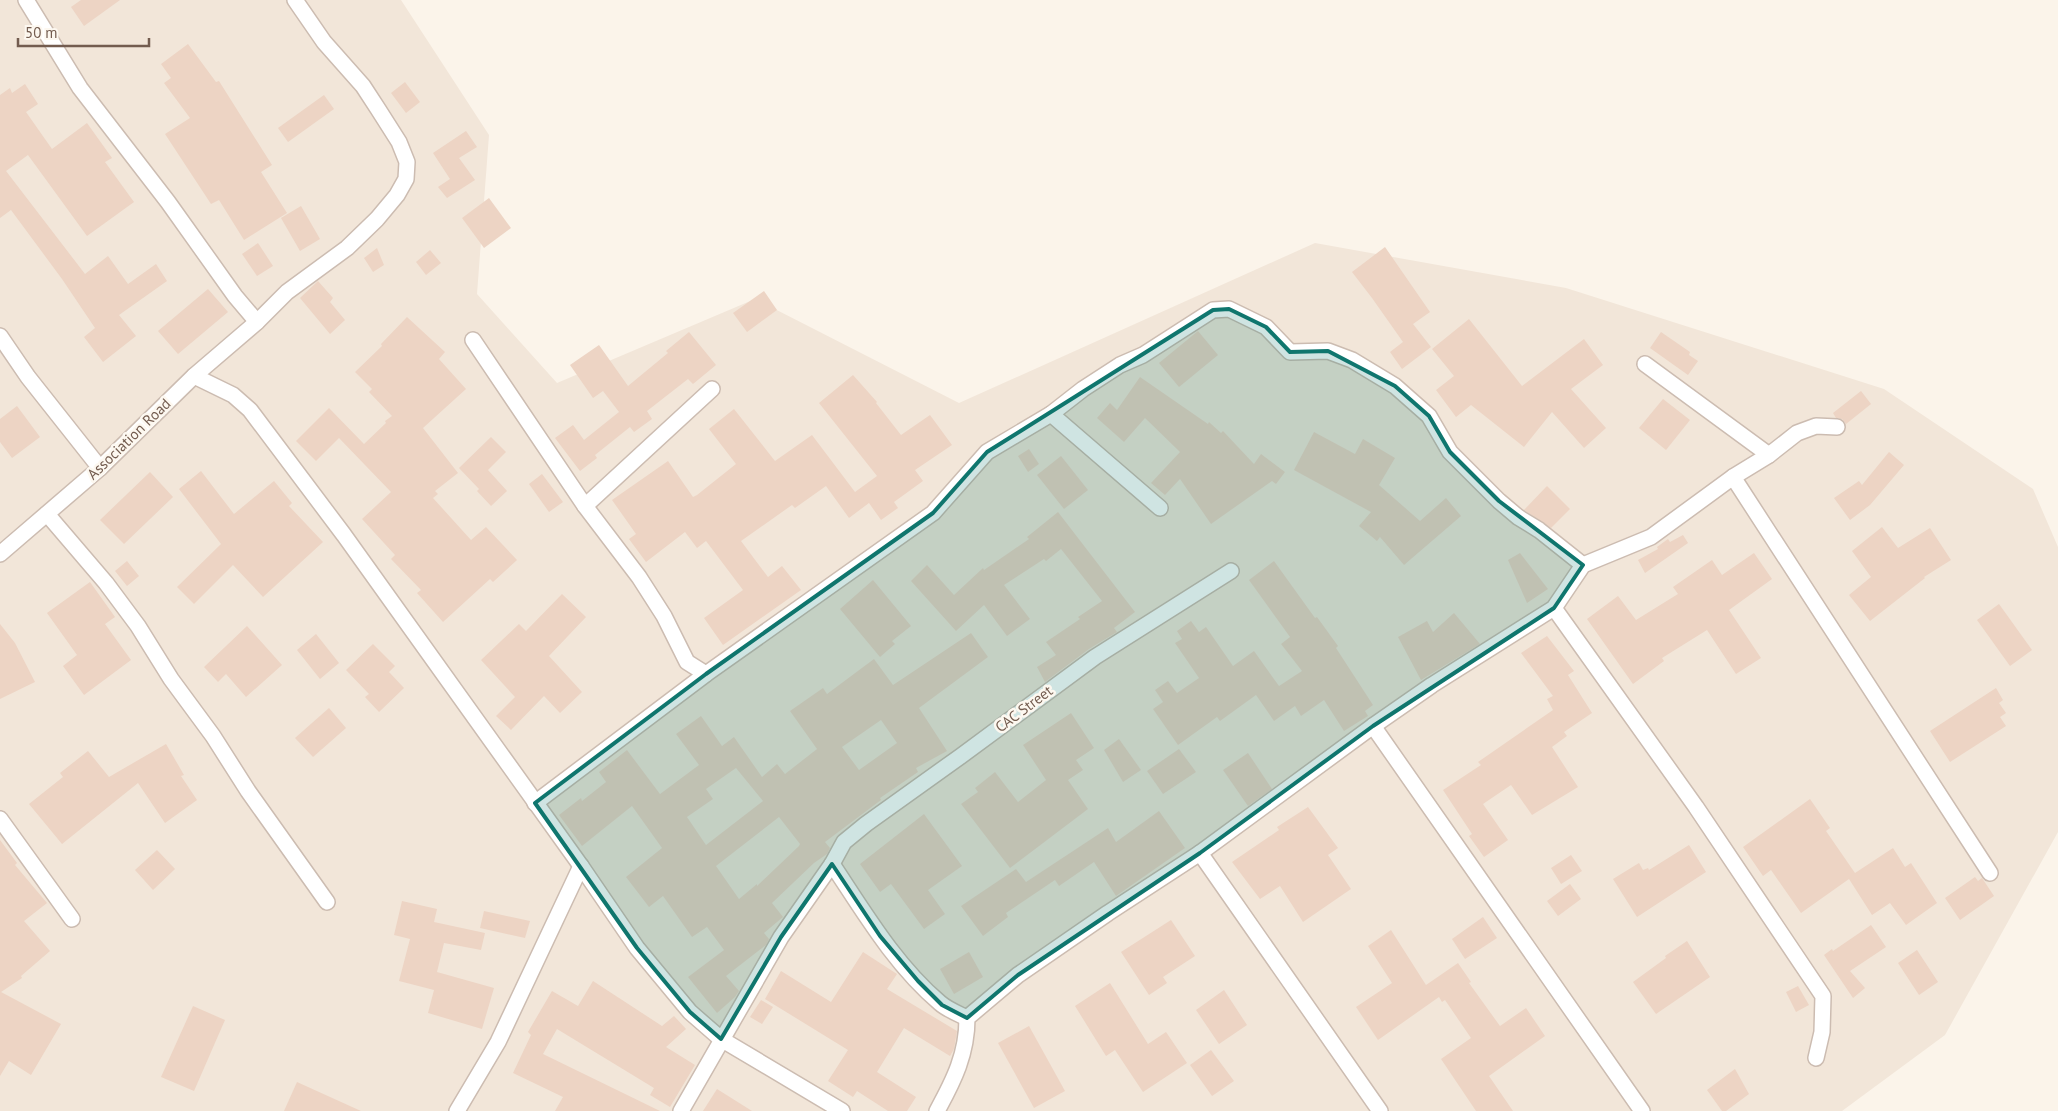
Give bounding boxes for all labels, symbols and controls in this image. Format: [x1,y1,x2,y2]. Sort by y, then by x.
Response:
scale bar [18,15,149,47]
text: 50 m [25,23,58,42]
street label: Association Road [83,394,174,483]
street label: CAC Street [991,681,1056,736]

